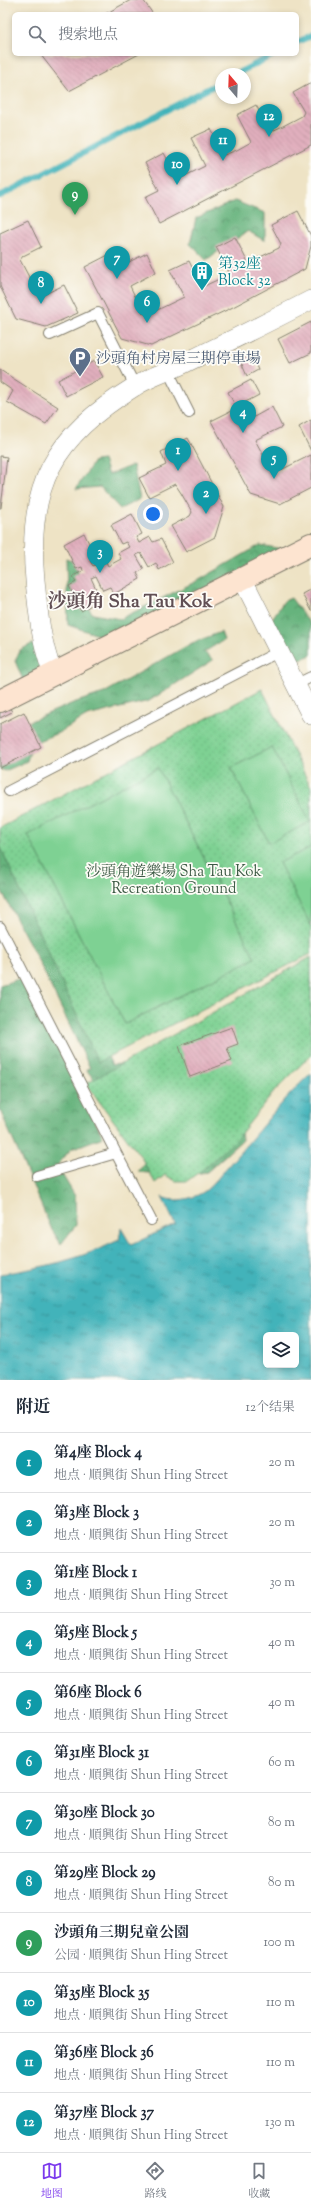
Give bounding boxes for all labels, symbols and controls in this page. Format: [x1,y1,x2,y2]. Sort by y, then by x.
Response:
search box [12,12,299,56]
icon: search [26,23,48,45]
text: 搜索地点 [58,25,118,46]
north arrow [215,68,251,104]
pin: 12 [256,104,282,137]
pin: 11 [210,128,236,161]
pin: 10 [164,152,190,185]
pin: 9 [62,182,88,215]
pin: 7 [104,246,130,279]
place label: 第32座 Block 32 [218,254,271,292]
building icon: 第32座 Block 32 [189,259,215,292]
pin: 8 [28,271,54,304]
pin: 6 [134,290,160,323]
parking icon: 沙頭角村房屋三期停車場 [67,345,93,378]
place label: 沙頭角村房屋三期停車場 [96,349,261,370]
pin: 4 [230,400,256,433]
pin: 1 [165,438,191,471]
pin: 5 [261,446,287,479]
pin: 2 [193,481,219,514]
your location [143,504,163,524]
pin: 3 [87,540,113,573]
district label: 沙頭角 Sha Tau Kok [47,589,213,616]
park label: 沙頭角遊樂場 Sha Tau Kok Recreation Ground [86,862,262,900]
map controls [263,1332,299,1368]
button: layers [263,1332,299,1368]
text: 附近 [16,1396,50,1420]
text: 12个结果 [245,1399,295,1417]
text: 第4座 Block 4 [54,1443,142,1464]
text: 1 [27,1454,31,1472]
text: 20 m [269,1454,295,1472]
text: 地点 · 順興街 Shun Hing Street [54,1467,228,1485]
text: 第3座 Block 3 [54,1503,139,1524]
text: 2 [26,1514,32,1532]
text: 20 m [269,1514,295,1532]
text: 地点 · 順興街 Shun Hing Street [54,1527,228,1545]
text: 第1座 Block 1 [54,1563,137,1584]
text: 3 [26,1574,32,1592]
text: 30 m [269,1574,295,1592]
text: 地点 · 順興街 Shun Hing Street [54,1587,228,1605]
text: 第5座 Block 5 [54,1623,137,1644]
text: 4 [26,1634,32,1652]
text: 40 m [268,1634,295,1652]
text: 地点 · 順興街 Shun Hing Street [54,1647,228,1665]
text: 第6座 Block 6 [54,1683,142,1704]
text: 5 [27,1694,31,1712]
text: 40 m [268,1694,295,1712]
text: 地点 · 順興街 Shun Hing Street [54,1707,228,1725]
text: 第31座 Block 31 [54,1743,149,1764]
text: 6 [26,1754,32,1772]
text: 60 m [268,1754,295,1772]
text: 地点 · 順興街 Shun Hing Street [54,1767,228,1785]
text: 第30座 Block 30 [54,1803,155,1824]
text: 7 [26,1814,32,1832]
text: 80 m [268,1814,295,1832]
text: 地点 · 順興街 Shun Hing Street [54,1827,228,1845]
text: 第29座 Block 29 [54,1863,156,1884]
text: 8 [26,1874,32,1892]
text: 80 m [268,1874,295,1892]
text: 地点 · 順興街 Shun Hing Street [54,1887,228,1905]
text: 沙頭角三期兒童公園 [54,1923,189,1944]
text: 9 [26,1934,32,1952]
text: 100 m [263,1934,295,1952]
text: 公园 · 順興街 Shun Hing Street [54,1947,228,1965]
text: 第35座 Block 35 [54,1983,149,2004]
text: 10 [23,1994,35,2012]
text: 110 m [266,1994,295,2012]
text: 地点 · 順興街 Shun Hing Street [54,2007,228,2025]
text: 第36座 Block 36 [54,2043,154,2064]
text: 11 [25,2054,33,2072]
text: 110 m [266,2054,295,2072]
text: 地点 · 順興街 Shun Hing Street [54,2067,228,2085]
text: 第37座 Block 37 [54,2103,154,2124]
text: 12 [24,2114,34,2132]
text: 130 m [265,2114,295,2132]
text: 地点 · 順興街 Shun Hing Street [54,2127,228,2145]
tab: 地图 [41,2160,63,2202]
tab: 路线 [144,2160,166,2202]
tab: 收藏 [248,2160,270,2202]

